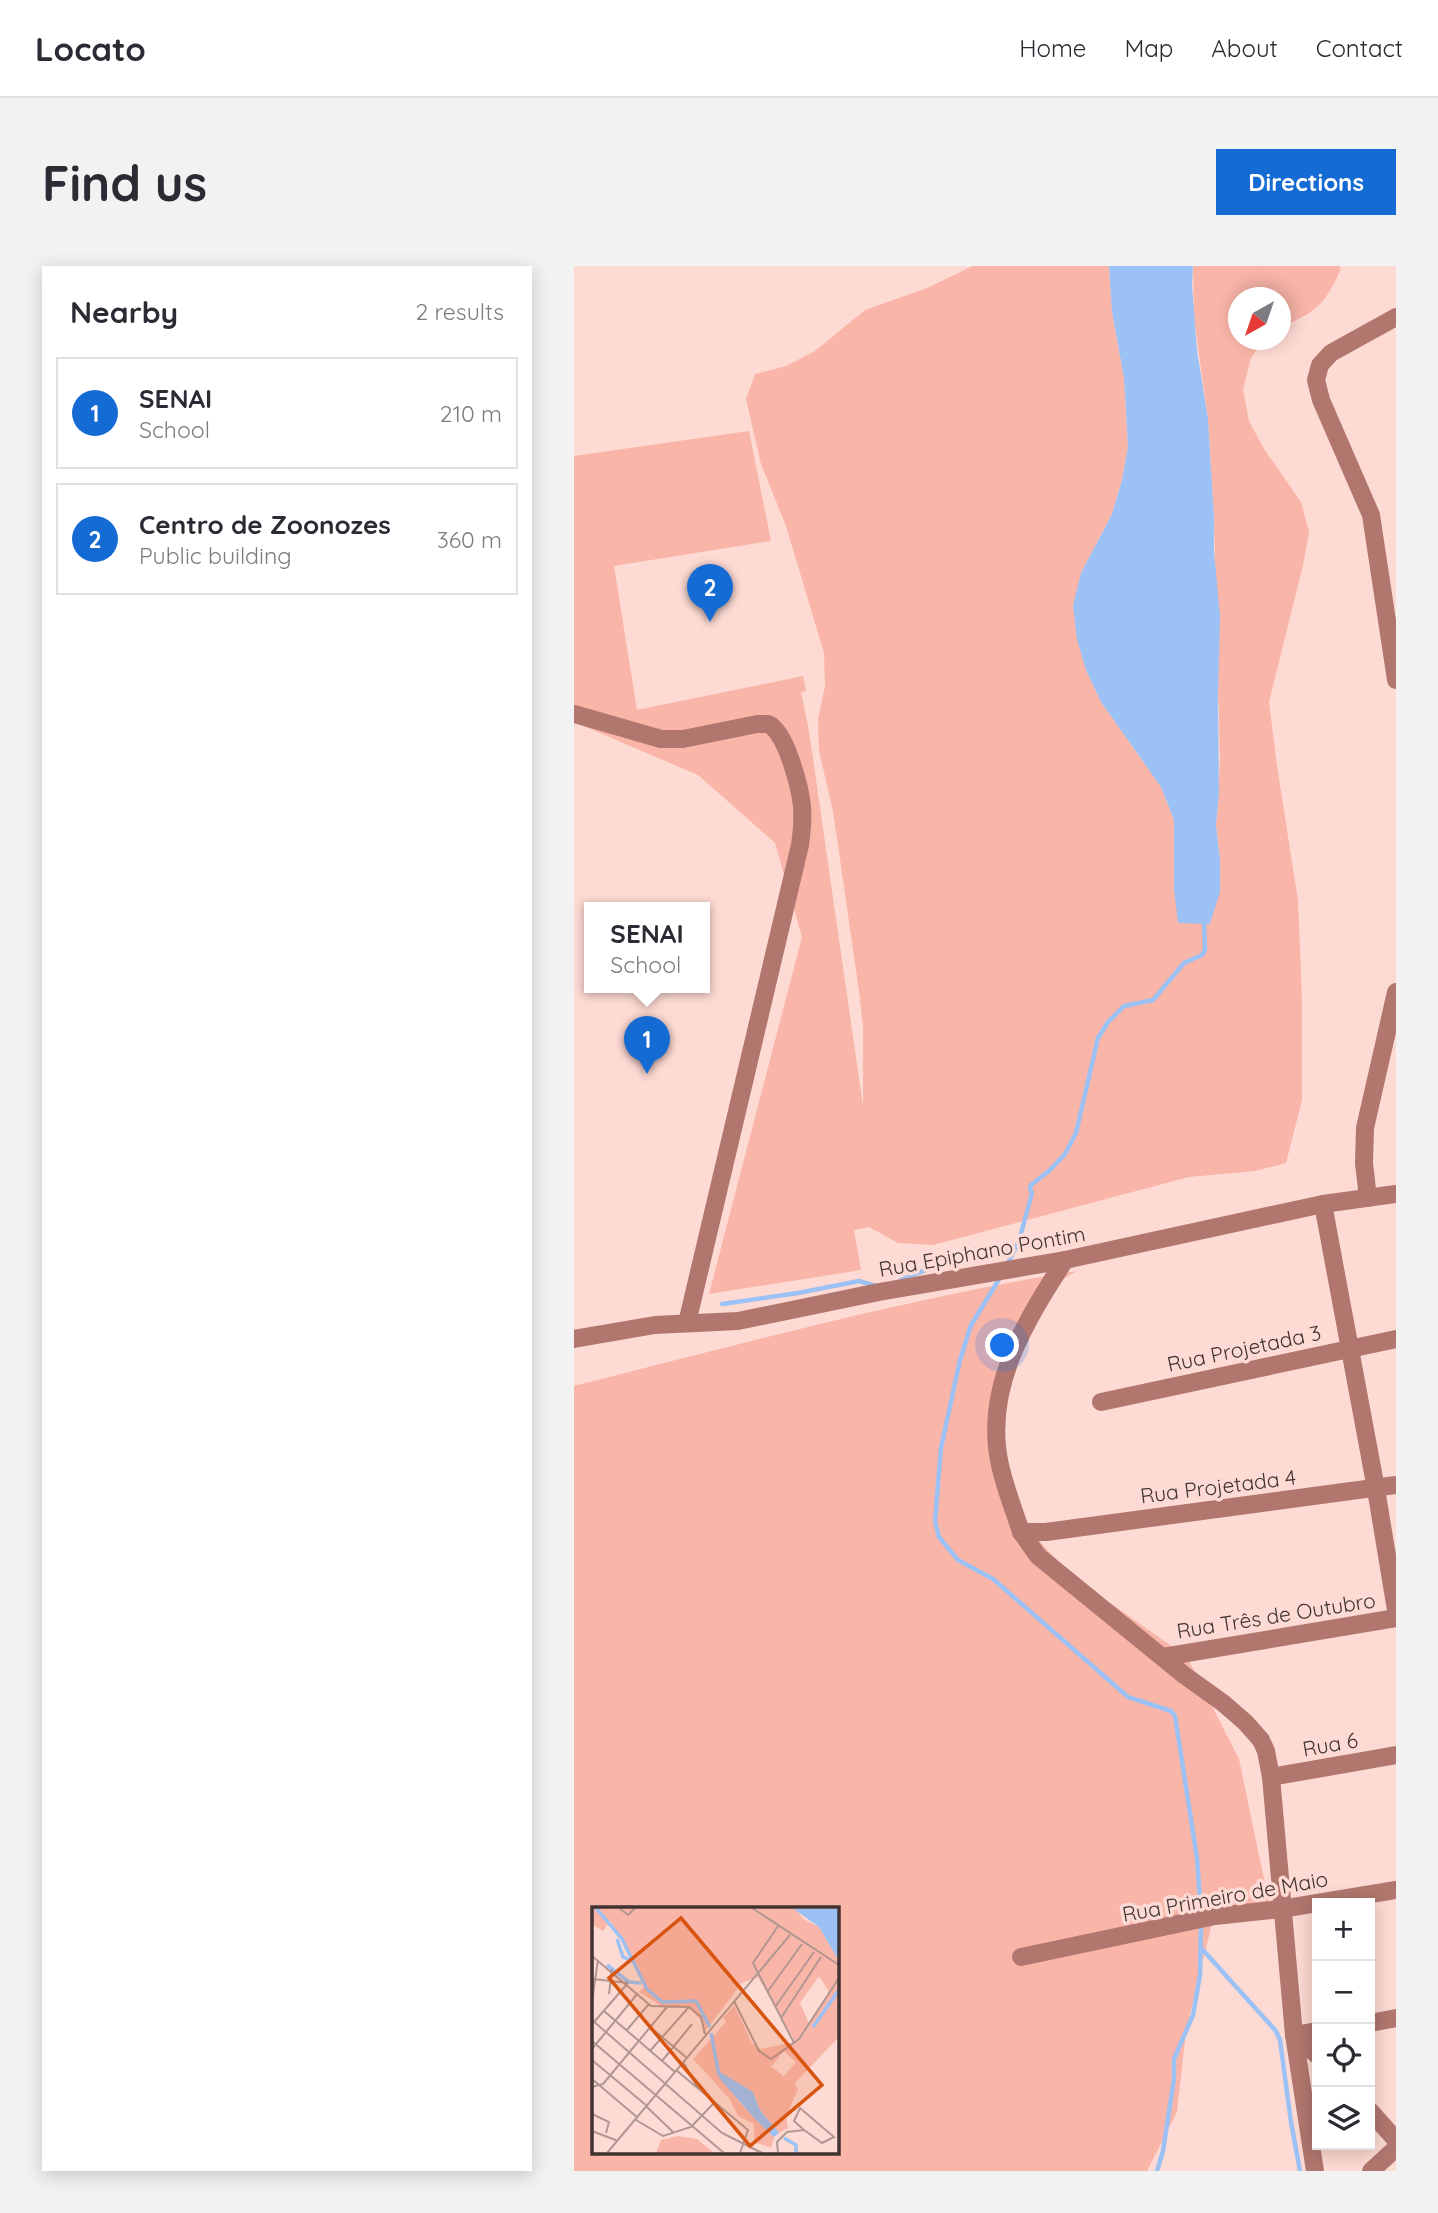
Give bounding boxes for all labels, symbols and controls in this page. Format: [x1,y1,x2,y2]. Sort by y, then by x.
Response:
text: Locato [35,28,146,69]
text: Home [1019,33,1086,63]
text: Map [1124,33,1173,63]
text: About [1211,33,1278,63]
text: Contact [1316,33,1403,63]
button: Directions [1216,149,1396,215]
text: Find us [42,152,207,213]
north arrow [1228,287,1291,350]
text: Nearby [70,293,178,331]
text: 2 results [415,297,504,326]
text: SENAI [139,382,212,415]
text: 1 [91,399,99,428]
text: 210 m [440,399,502,428]
text: School [139,415,210,444]
text: Centro de Zoonozes [139,508,391,541]
text: 2 [88,525,102,554]
text: 360 m [437,525,502,554]
text: Public building [139,541,292,570]
pin: 2 [687,564,733,622]
popup [584,902,710,993]
text: SENAI [610,917,684,950]
text: School [610,950,681,979]
pin: 1 [624,1016,670,1074]
street label: Rua Epiphano Pontim [877,1220,1087,1282]
street label: Rua Projetada 3 [1165,1319,1323,1377]
your location [985,1328,1019,1362]
street label: Rua Projetada 4 [1139,1464,1297,1508]
street label: Rua Três de Outubro [1175,1586,1377,1644]
street label: Rua 6 [1300,1726,1360,1762]
street label: Rua Primeiro de Maio [1120,1865,1330,1927]
map controls [1312,1898,1375,2150]
button: + [1312,1898,1375,1961]
inset map [592,1907,838,2154]
button: − [1312,1961,1375,2024]
button: locate [1312,2024,1375,2087]
button: layers [1312,2087,1375,2150]

